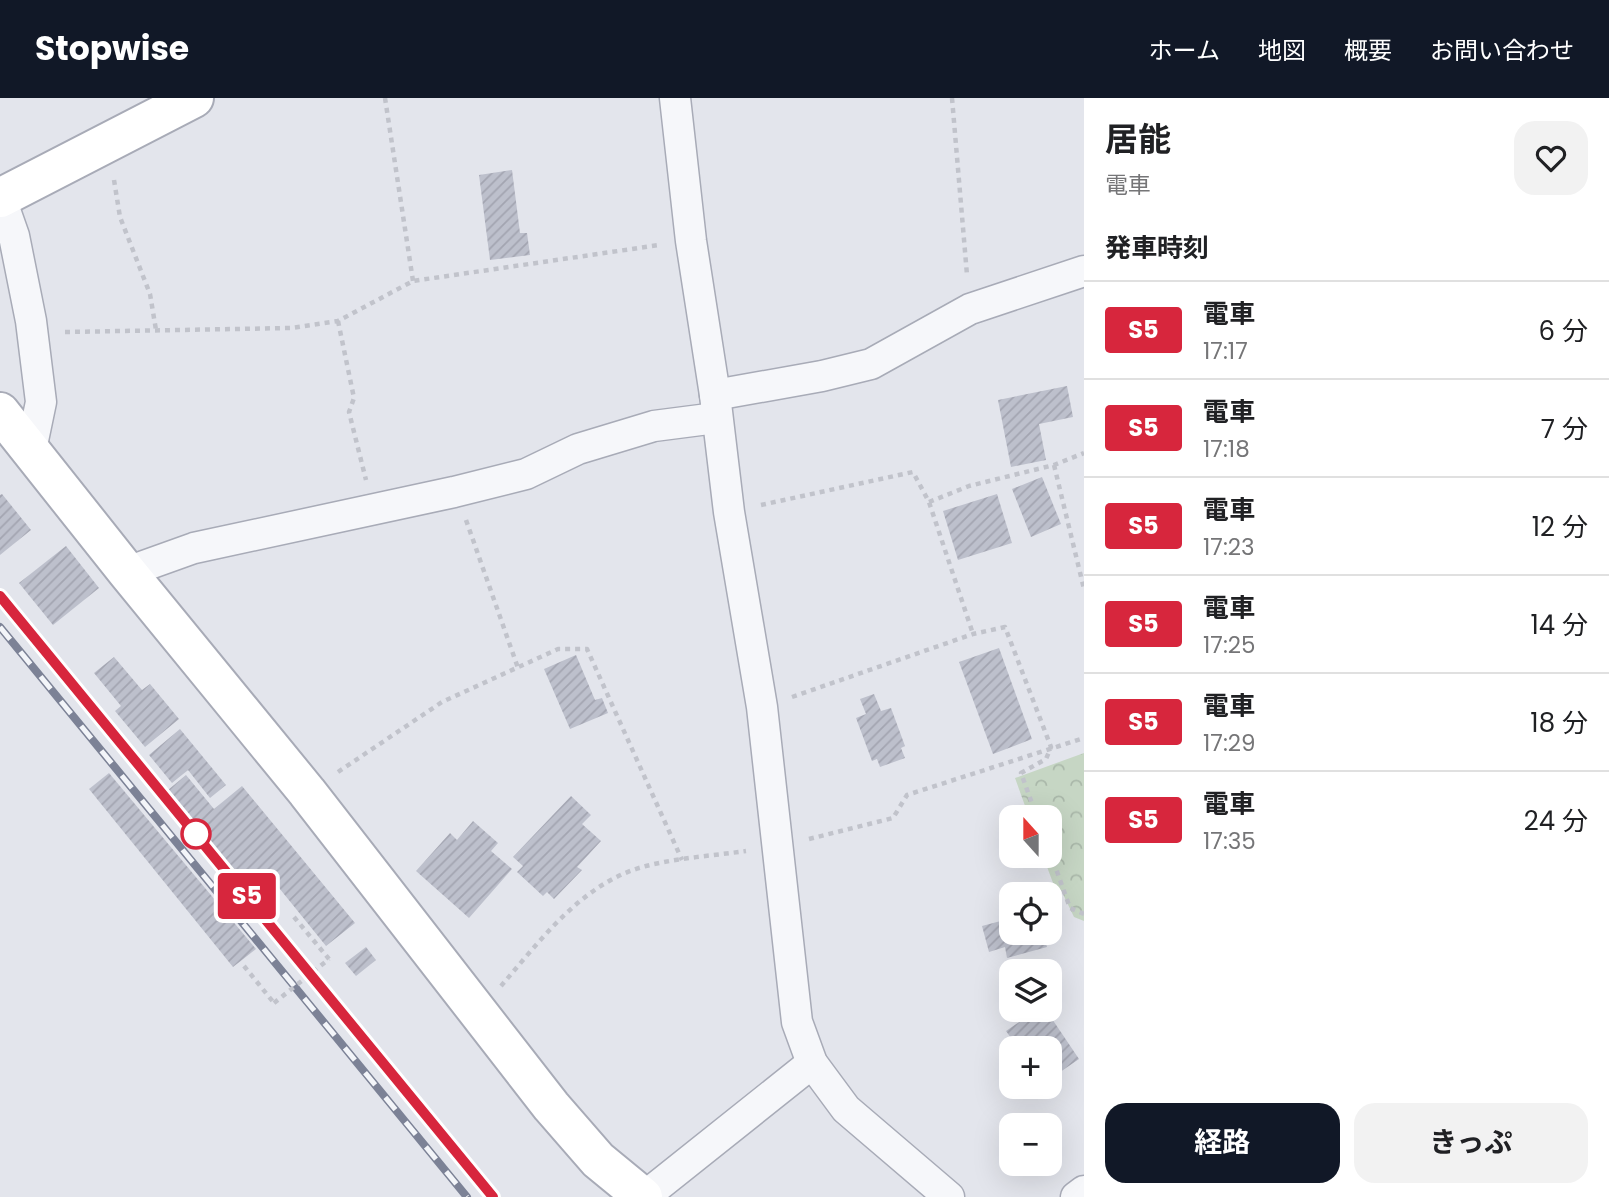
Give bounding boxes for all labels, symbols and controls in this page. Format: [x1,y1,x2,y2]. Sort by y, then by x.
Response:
text: Stopwise [35,25,189,72]
text: ホーム [1149,34,1220,67]
text: 地図 [1258,34,1306,67]
text: 概要 [1344,34,1392,67]
text: お問い合わせ [1430,34,1574,67]
text: 居能 [1105,116,1171,163]
button: heart [1514,121,1588,195]
text: 電車 [1105,169,1151,201]
text: 発車時刻 [1105,230,1209,266]
text: 電車 [1203,296,1255,332]
text: S5 [1128,313,1159,346]
text: 6 分 [1539,313,1588,349]
text: 17:17 [1203,335,1248,367]
text: 電車 [1203,394,1255,430]
text: S5 [1128,411,1159,444]
text: 7 分 [1541,411,1588,447]
text: 17:18 [1203,433,1250,465]
text: 電車 [1203,492,1255,528]
text: S5 [1128,509,1159,542]
text: 12 分 [1532,509,1588,545]
text: 17:23 [1203,531,1255,563]
text: 電車 [1203,590,1255,626]
text: S5 [1128,607,1159,640]
text: 14 分 [1530,607,1588,643]
text: 17:25 [1203,629,1256,661]
text: 電車 [1203,688,1255,724]
text: S5 [1128,705,1159,738]
text: 18 分 [1530,705,1588,741]
text: 17:29 [1203,727,1256,759]
text: 電車 [1203,786,1255,822]
text: S5 [1128,803,1159,836]
text: 24 分 [1524,803,1588,839]
north arrow [999,805,1062,868]
map controls [999,805,1062,1176]
unlabelled marker [181,819,211,849]
text: 17:35 [1203,825,1256,857]
line badge: S5 [216,873,278,919]
text: S5 [232,879,262,912]
button: locate [999,882,1062,945]
button: layers [999,959,1062,1022]
button: + [999,1036,1062,1099]
button: 経路 [1105,1103,1340,1183]
button: きっぷ [1354,1103,1588,1183]
button: − [999,1113,1062,1176]

